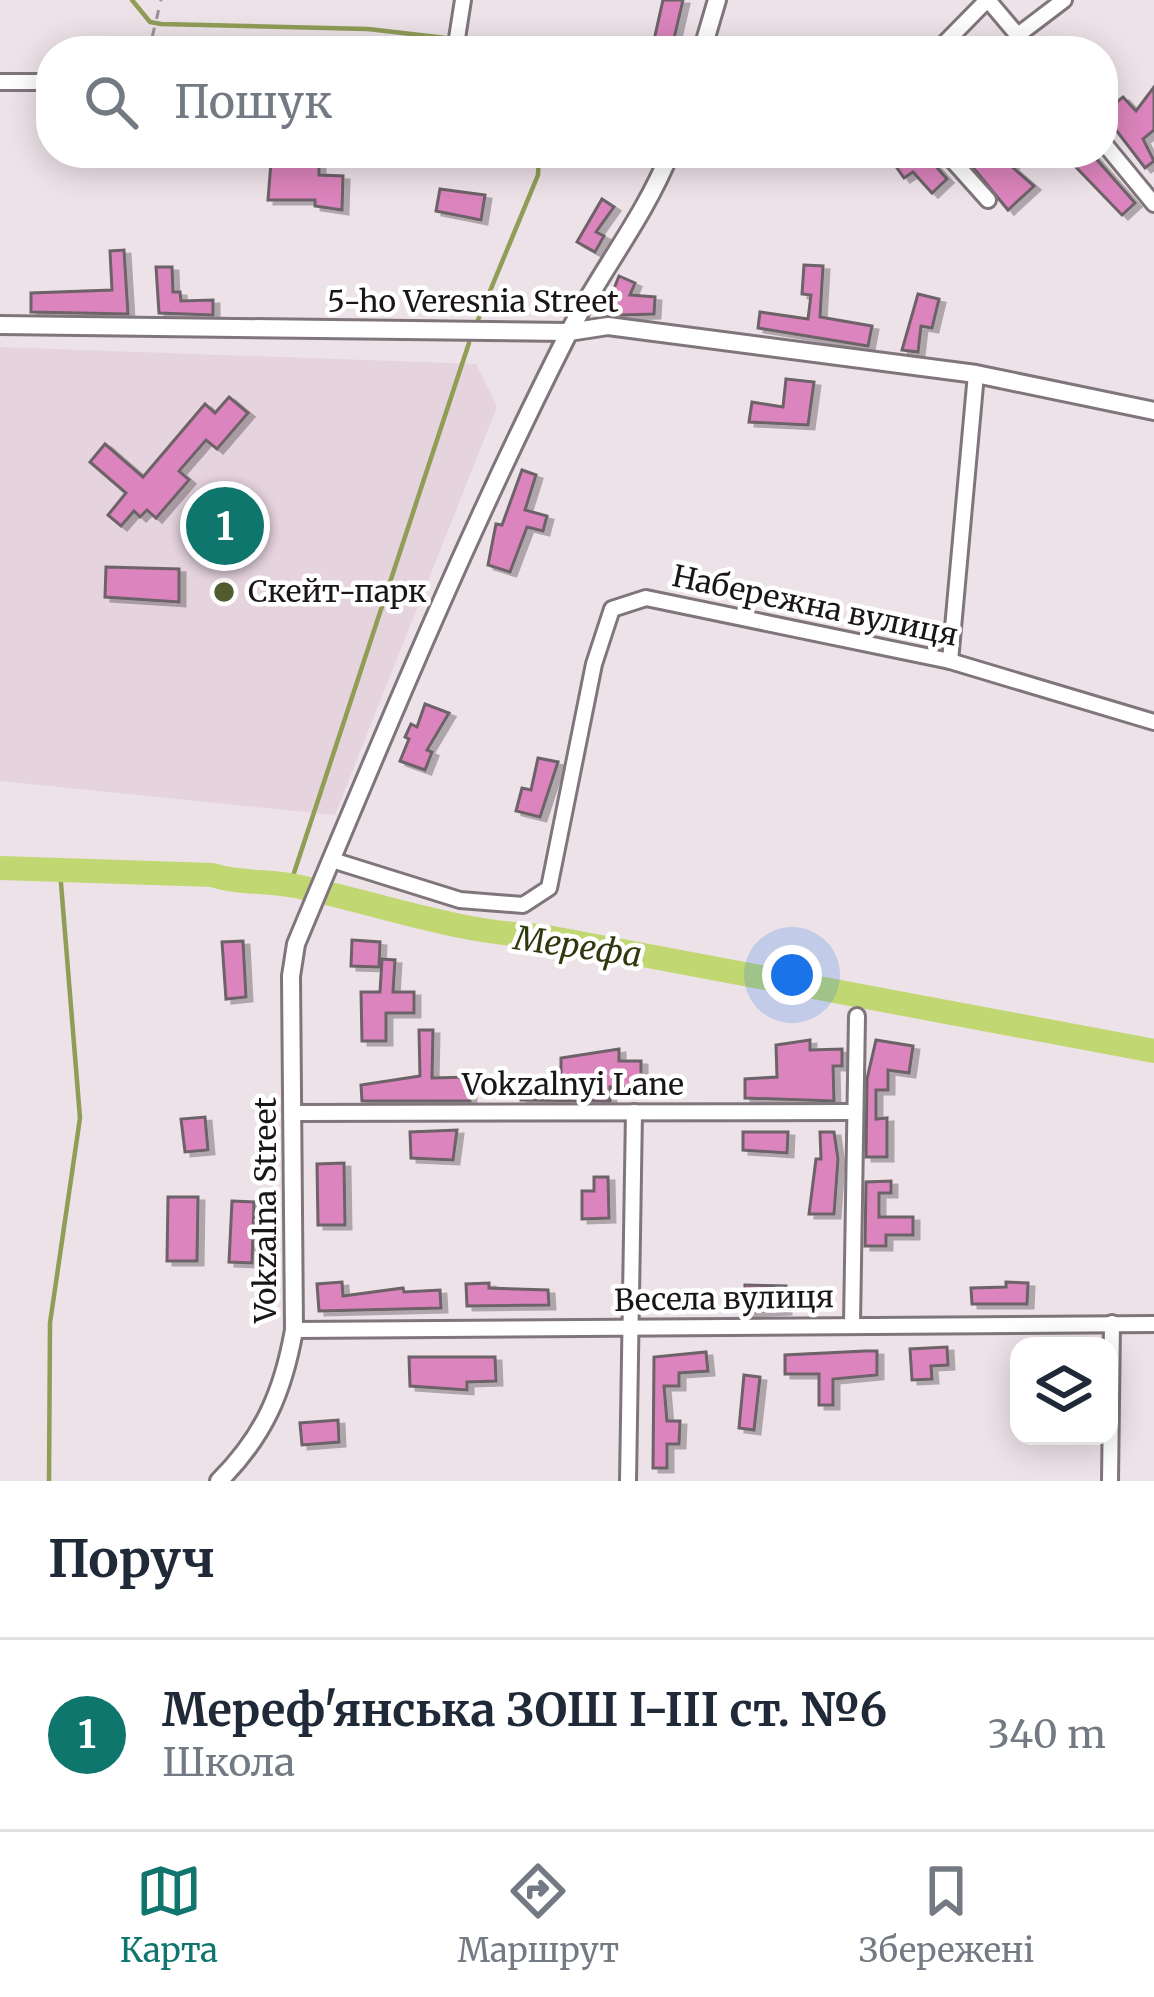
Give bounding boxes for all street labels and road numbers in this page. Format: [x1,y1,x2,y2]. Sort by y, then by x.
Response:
street label: 5-ho Veresnia Street [327,282,619,320]
street label: Набережна вулиця [669,556,961,654]
street label: Vokzalnyi Lane [461,1065,684,1103]
street label: Vokzalna Street [246,1097,284,1324]
street label: Весела вулиця [614,1277,834,1319]

